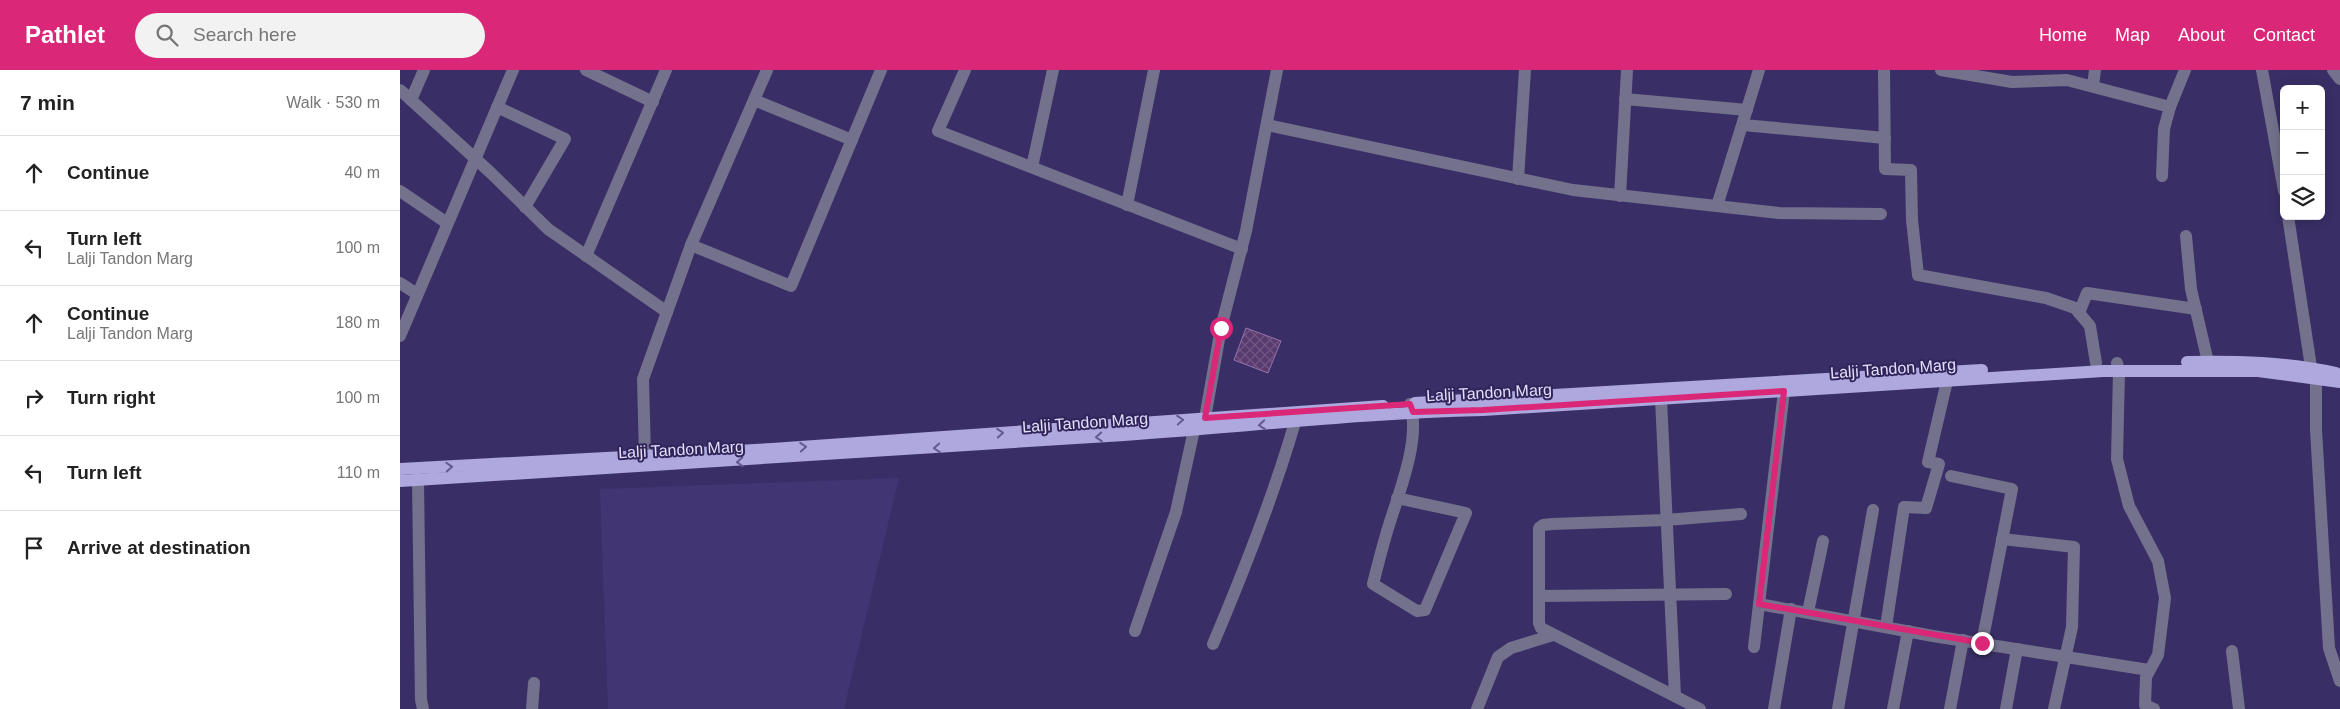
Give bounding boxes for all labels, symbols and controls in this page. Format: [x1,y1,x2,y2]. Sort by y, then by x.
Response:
search box [135,13,485,58]
text: Pathlet [25,21,105,48]
icon: search [153,21,181,49]
text: Search here [193,24,297,45]
text: Home [2039,25,2087,45]
text: Map [2115,25,2150,45]
text: About [2178,25,2225,45]
text: Contact [2253,25,2315,45]
map controls [2280,85,2325,220]
button: + [2280,85,2325,130]
text: 7 min [20,91,75,114]
text: Walk · 530 m [286,94,380,111]
button: − [2280,130,2325,175]
icon: ahead [20,159,48,187]
text: Continue [67,162,149,183]
text: 40 m [344,164,380,181]
button: layers [2280,175,2325,220]
text: Turn left [67,228,142,249]
icon: left [20,234,48,262]
text: 100 m [336,239,380,256]
text: Lalji Tandon Marg [67,250,193,267]
text: Continue [67,303,149,324]
icon: ahead [20,309,48,337]
text: 180 m [336,314,380,331]
route start [1210,317,1233,340]
text: Lalji Tandon Marg [67,325,193,342]
street label: Lalji Tandon Marg [1830,356,1956,381]
street label: Lalji Tandon Marg [1426,381,1552,404]
icon: right [20,384,48,412]
text: Turn right [67,387,155,408]
text: 100 m [336,389,380,406]
street label: Lalji Tandon Marg [1022,410,1148,435]
one-way arrow [1176,415,1184,426]
one-way arrow [1257,419,1265,430]
one-way arrow [996,427,1004,438]
one-way arrow [1095,431,1103,442]
street label: Lalji Tandon Marg [618,438,744,461]
one-way arrow [799,441,807,452]
one-way arrow [933,443,941,454]
one-way arrow [736,456,744,467]
icon: left [20,459,48,487]
one-way arrow [445,461,453,472]
text: Turn left [67,462,142,483]
text: 110 m [337,464,380,481]
icon: arrive [20,534,48,562]
text: Arrive at destination [67,537,251,558]
route end [1971,632,1994,655]

